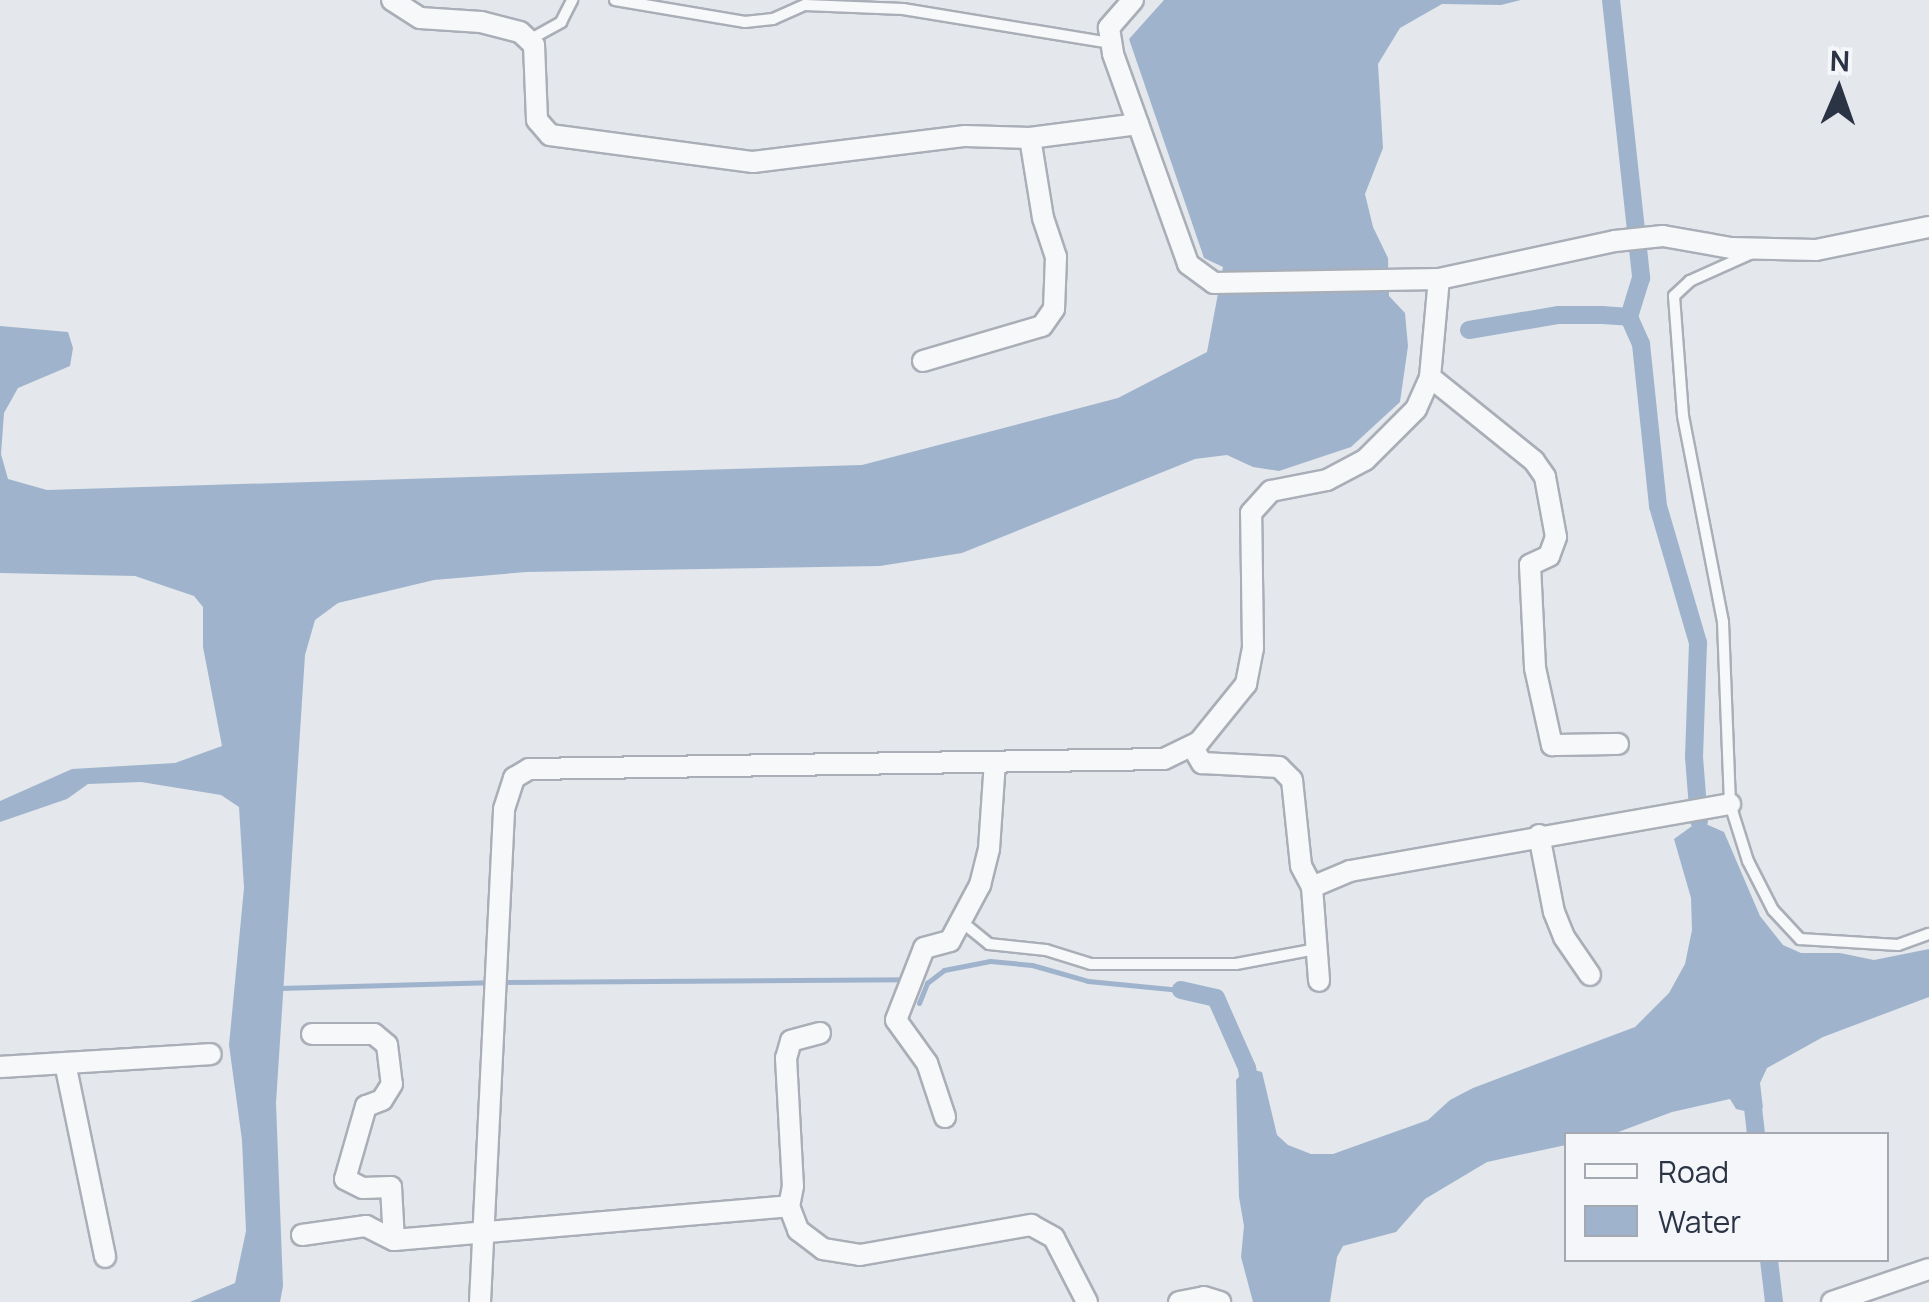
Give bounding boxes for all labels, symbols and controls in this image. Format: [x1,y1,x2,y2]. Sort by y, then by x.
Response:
north arrow [1789,40,1889,140]
text: N [1829,41,1851,79]
legend [1564,1132,1889,1262]
text: Road [1658,1151,1729,1192]
text: Water [1658,1201,1741,1242]

